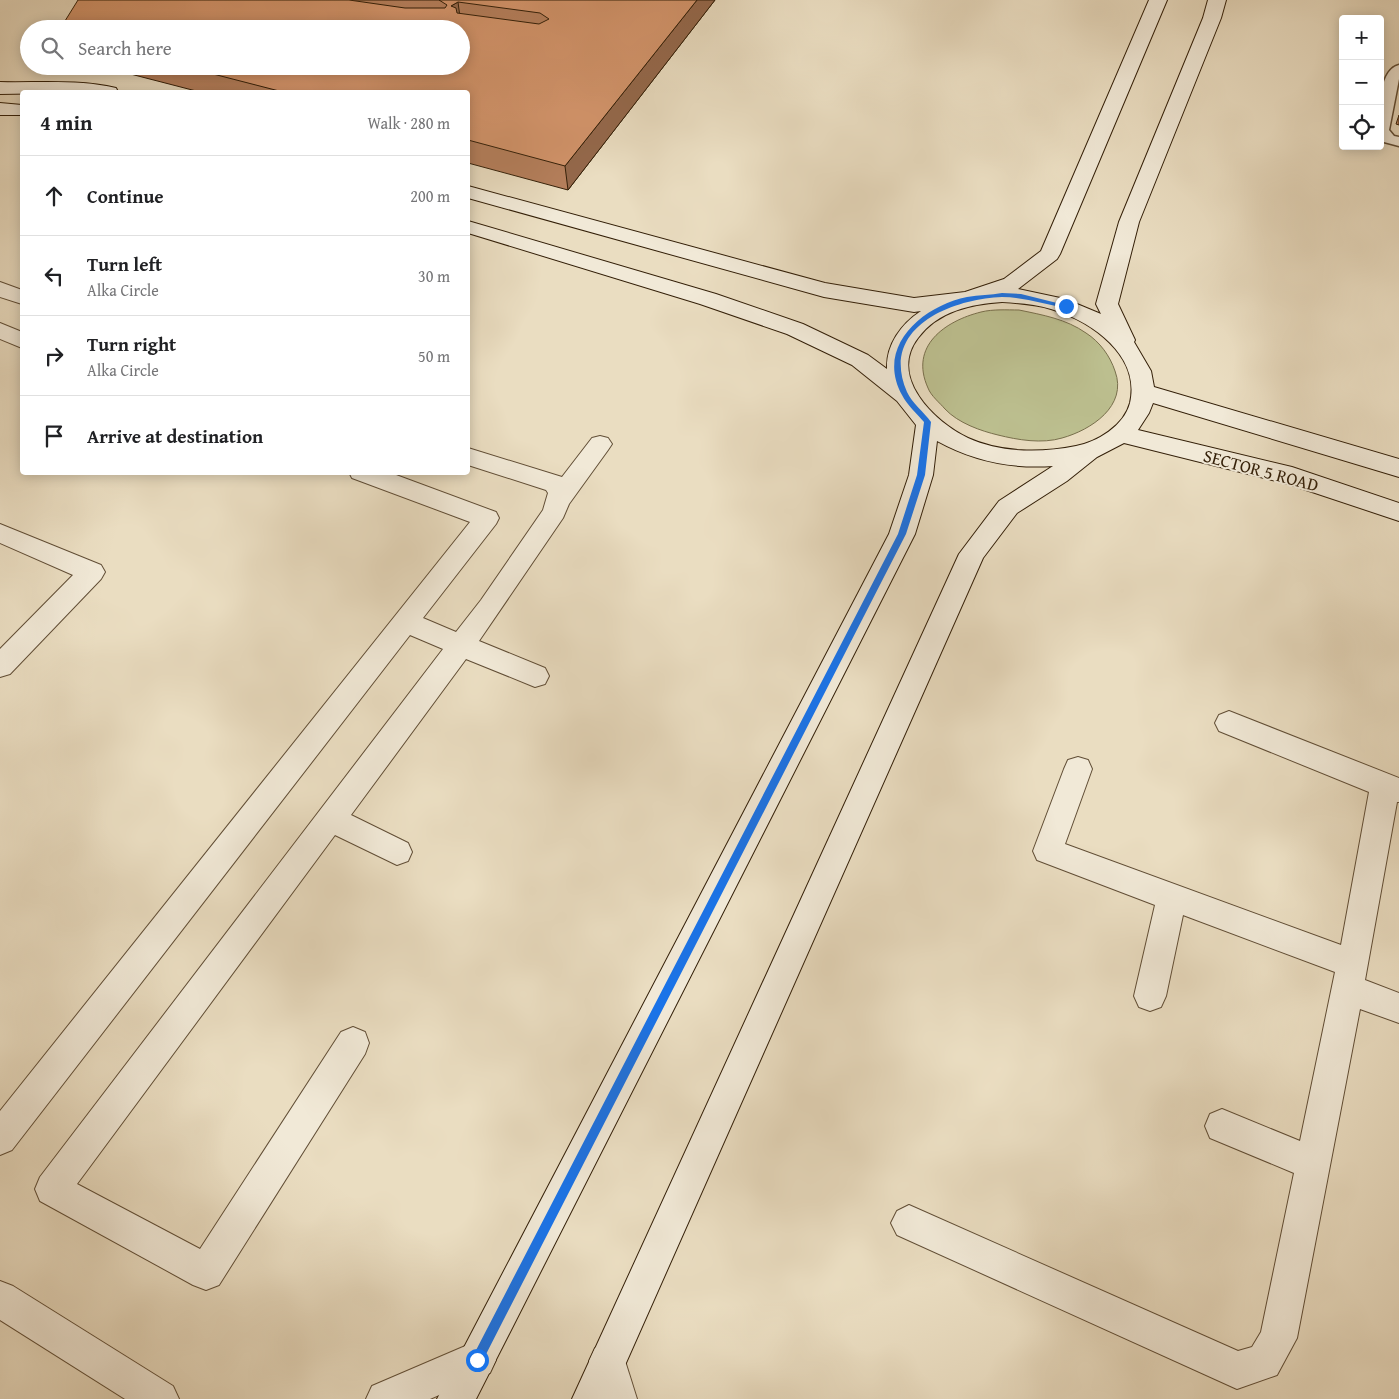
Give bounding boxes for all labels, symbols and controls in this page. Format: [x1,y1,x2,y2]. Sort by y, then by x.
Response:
map controls [1339,15,1384,150]
button: + [1339,15,1384,60]
search box [20,20,470,75]
icon: search [38,34,66,62]
text: Search here [78,34,172,62]
button: − [1339,60,1384,105]
button: locate [1339,105,1384,150]
text: 4 min [40,107,92,138]
text: Walk · 280 m [367,111,450,135]
icon: ahead [40,182,68,210]
text: Continue [87,182,164,210]
text: 200 m [410,184,450,208]
text: Turn left [87,250,162,278]
icon: left [40,262,68,290]
text: 30 m [418,264,450,288]
text: Alka Circle [87,278,159,302]
route end [1055,295,1078,318]
text: Turn right [87,330,176,358]
icon: right [40,342,68,370]
text: 50 m [418,344,450,368]
text: Alka Circle [87,358,159,382]
icon: arrive [40,422,68,450]
text: Arrive at destination [87,422,263,450]
street label: SECTOR 5 ROAD [1200,442,1322,498]
route start [466,1349,489,1372]

